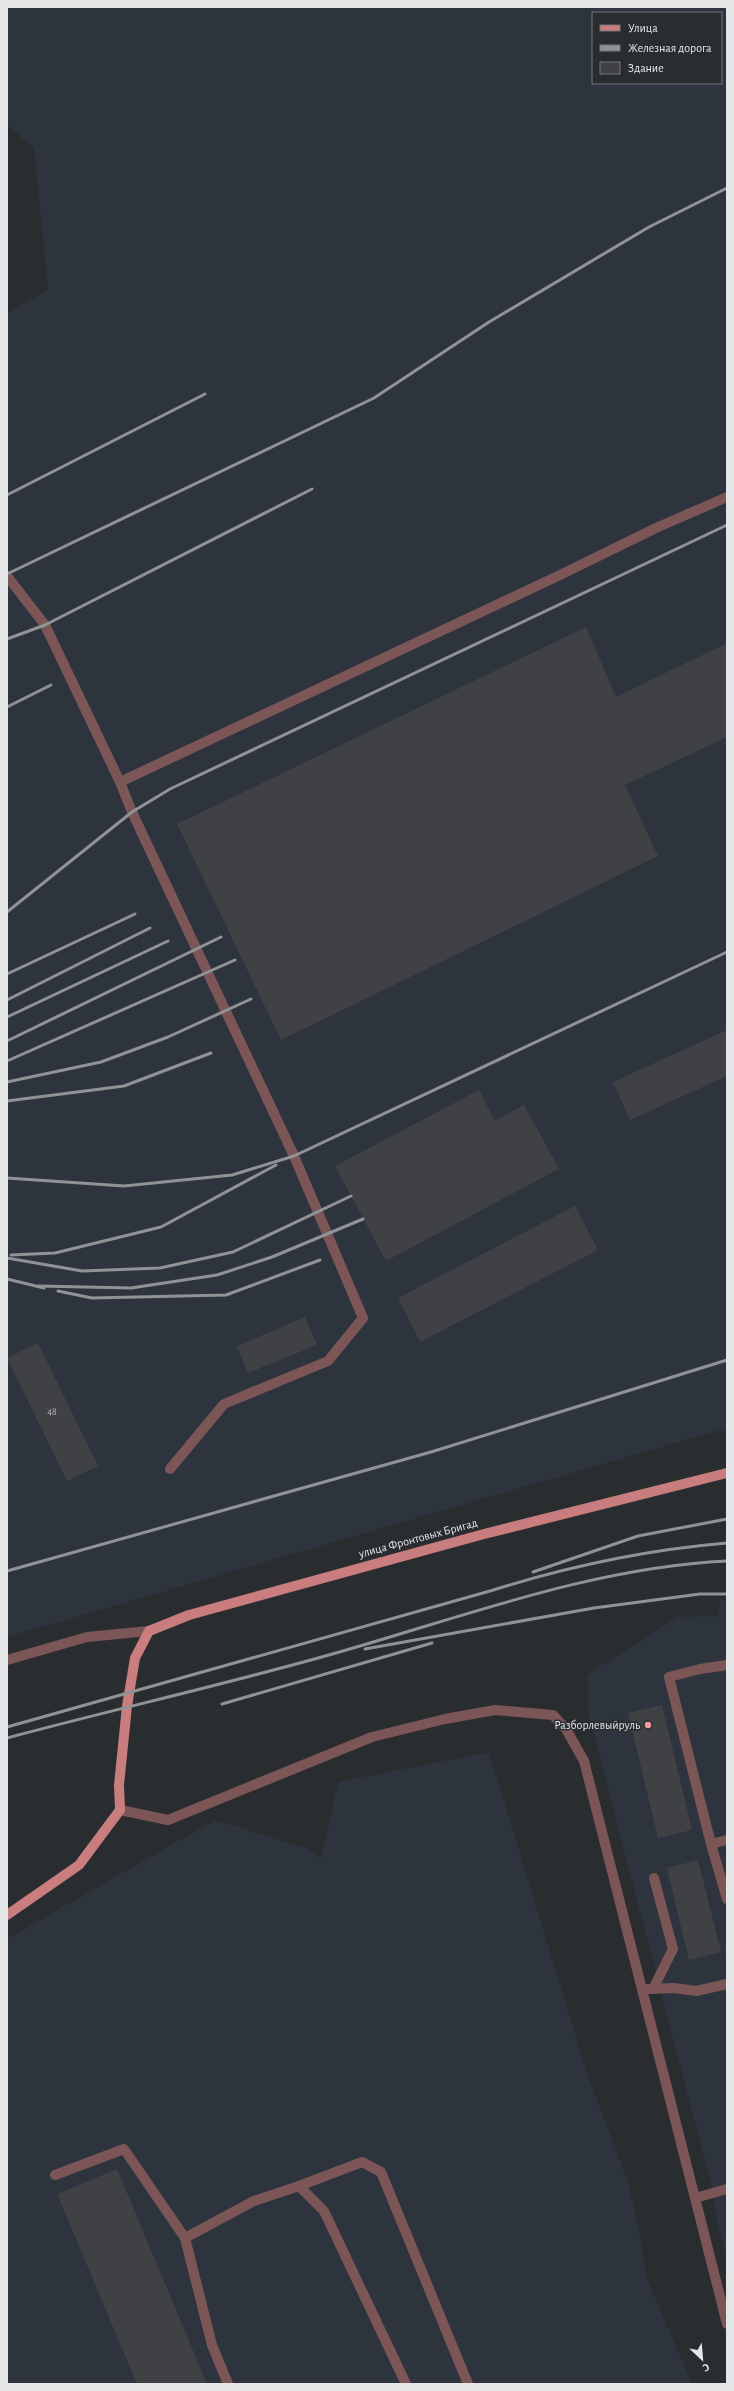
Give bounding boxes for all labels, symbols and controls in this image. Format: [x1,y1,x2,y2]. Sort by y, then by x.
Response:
legend [592,12,722,84]
text: Улица [628,22,658,34]
text: Железная дорога [628,42,712,54]
text: Здание [628,62,664,74]
house number: 48 [47,1407,57,1417]
street label: улица Фронтовых Бригад [356,1516,479,1561]
place label: Разборлевыйруль [554,1719,640,1732]
marker: Разборлевыйруль [643,1720,653,1730]
north arrow [682,2339,722,2379]
text: С [701,2361,711,2374]

